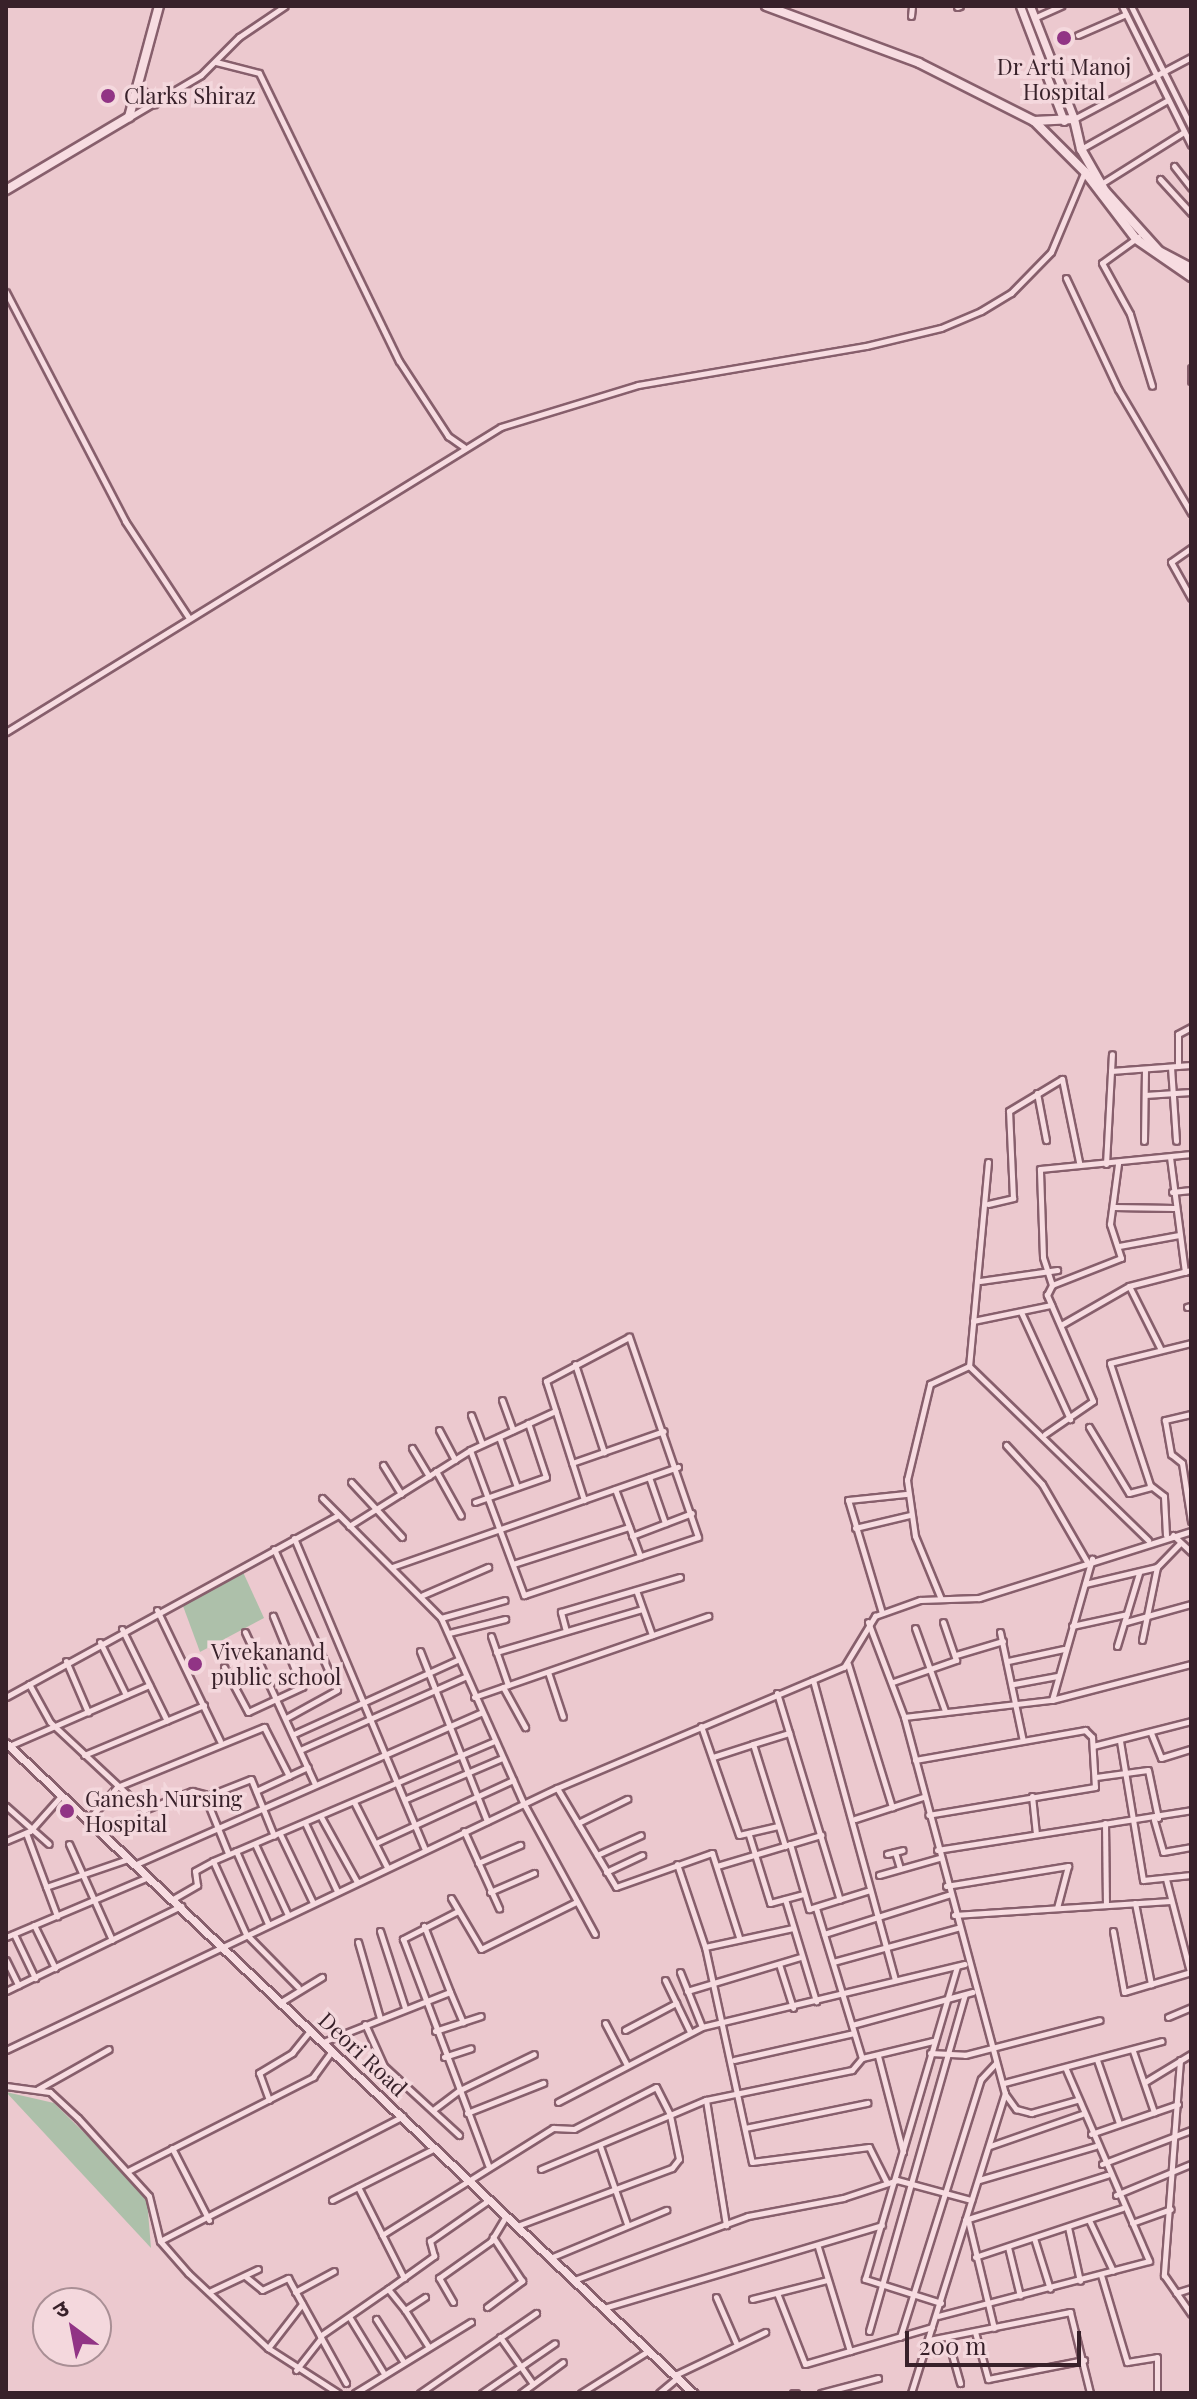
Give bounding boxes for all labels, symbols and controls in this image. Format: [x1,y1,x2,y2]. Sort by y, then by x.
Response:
marker: Dr Arti Manoj Hospital [1053,27,1075,49]
place label: Dr Arti Manoj Hospital [996,53,1132,104]
place label: Clarks Shiraz [124,83,256,109]
marker: Clarks Shiraz [99,87,117,105]
place label: Vivekanand public school [211,1638,341,1690]
marker: Vivekanand public school [186,1655,204,1673]
place label: Ganesh Nursing Hospital [85,1785,242,1836]
marker: Ganesh Nursing Hospital [56,1800,78,1822]
street label: Deori Road [313,2007,413,2101]
north arrow [32,2287,112,2367]
text: उ [47,2292,74,2324]
scale bar [909,2315,1085,2365]
text: 200 m [919,2329,987,2361]

